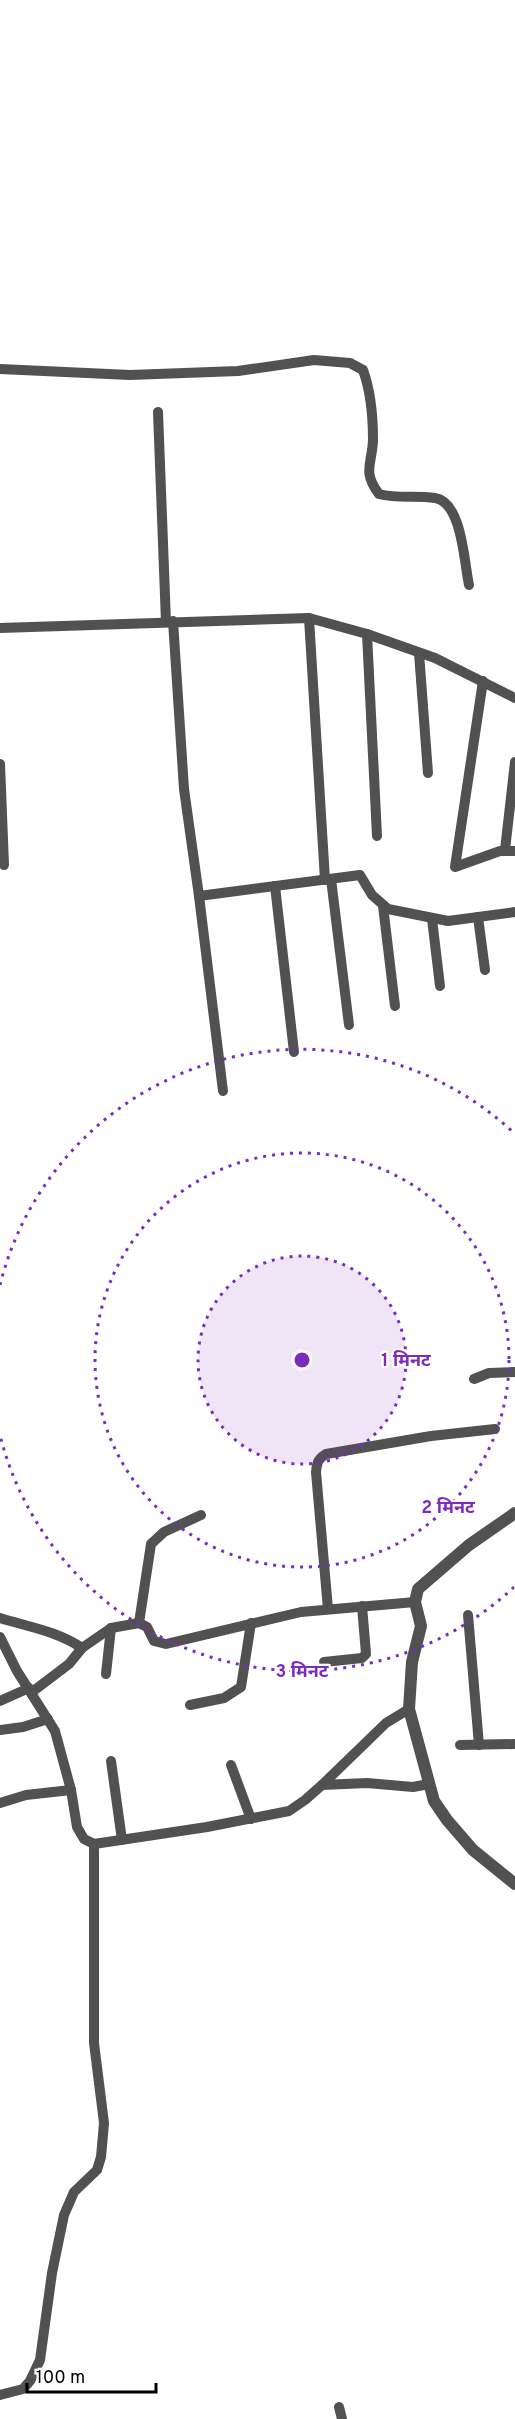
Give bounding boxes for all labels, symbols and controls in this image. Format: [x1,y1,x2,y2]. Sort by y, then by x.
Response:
centre of rings [292,1350,312,1370]
text: 1 मिनट [381,1350,431,1373]
text: 2 मिनट [421,1497,475,1520]
text: 3 मिनट [275,1661,329,1684]
scale bar [27,2356,156,2394]
text: 100 m [36,2367,85,2390]

